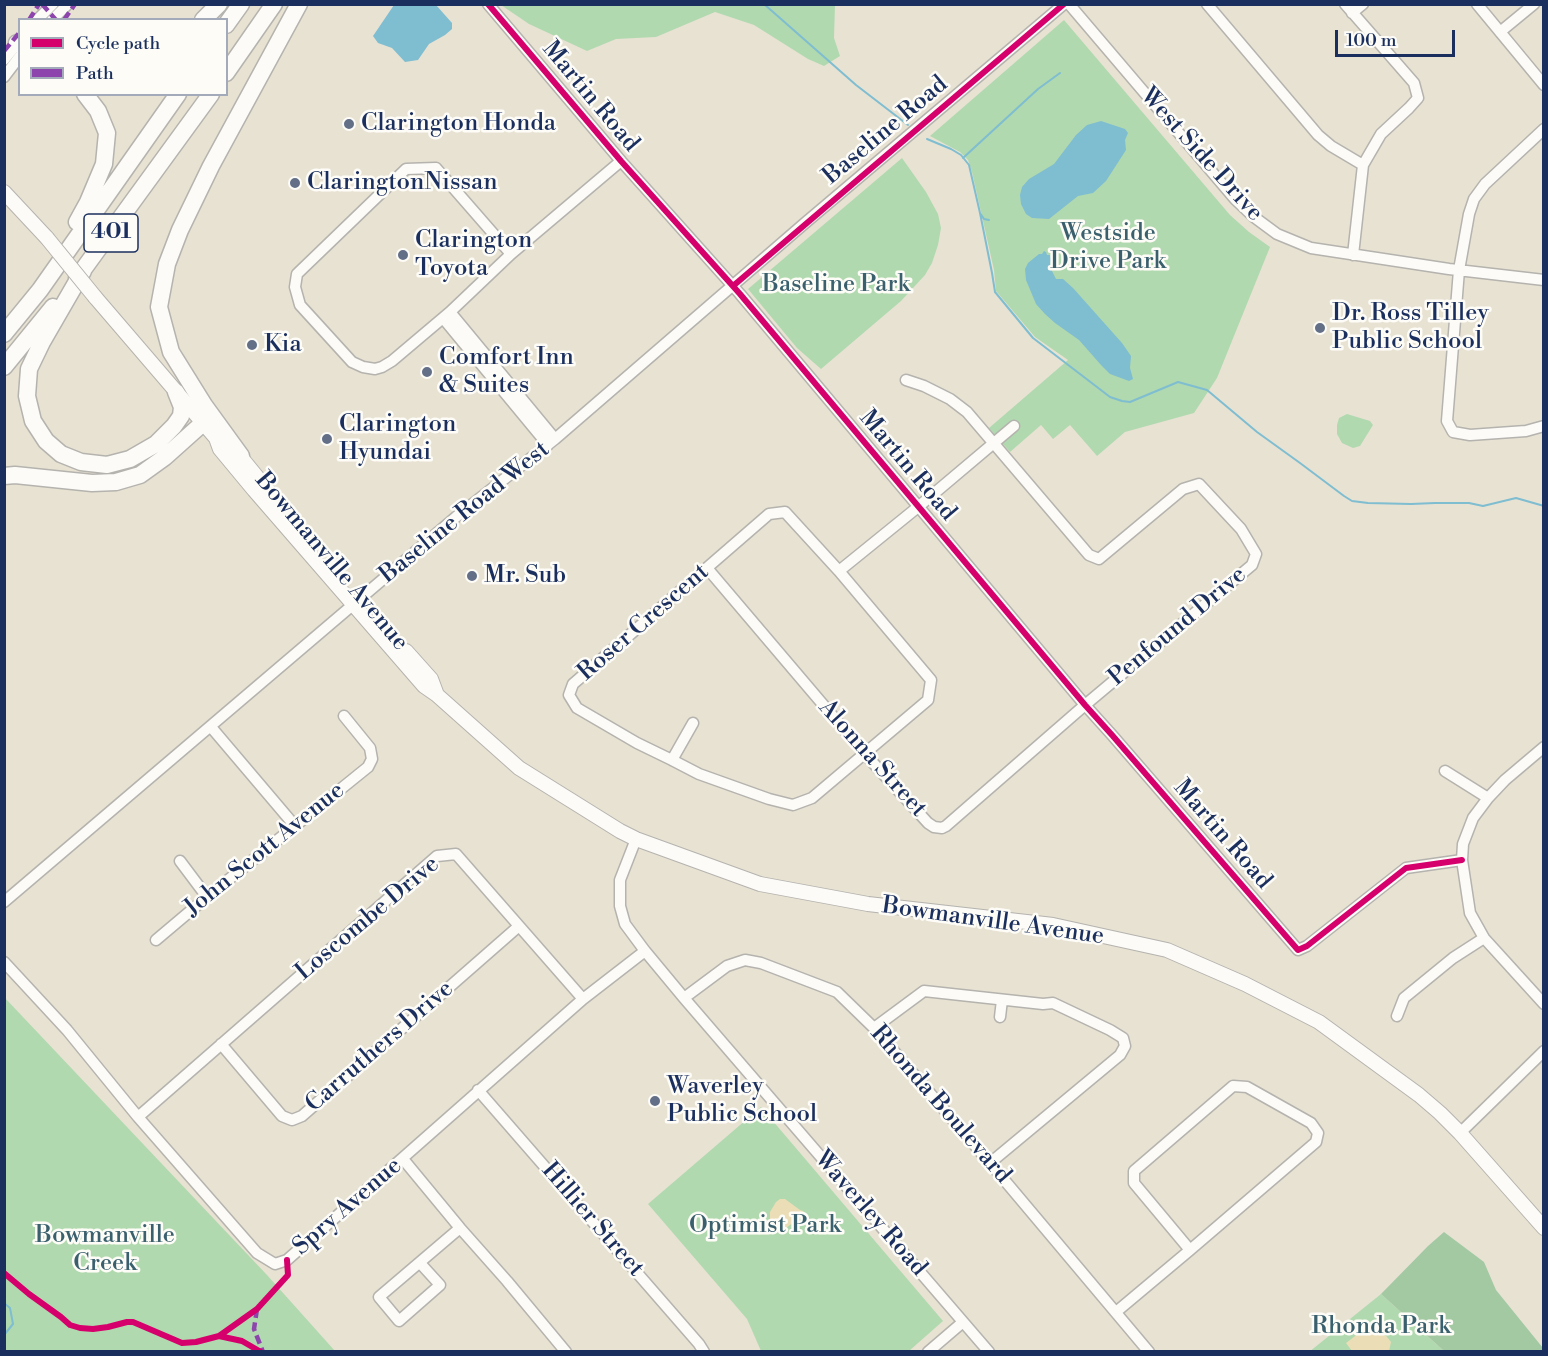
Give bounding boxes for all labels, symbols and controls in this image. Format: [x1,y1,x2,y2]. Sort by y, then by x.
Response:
legend [18,18,228,96]
scale bar [1338,18,1458,56]
text: 100 m [1346,29,1397,52]
text: Cycle path [76,32,160,55]
street label: Martin Road [535,36,645,158]
text: Path [76,62,114,85]
street label: Baseline Road [818,71,954,191]
street label: West Side Drive [1133,82,1269,228]
place label: Clarington Honda [361,110,556,138]
marker: Clarington Honda [342,117,356,131]
place label: ClaringtonNissan [307,169,497,197]
marker: ClaringtonNissan [288,176,302,190]
road number: 401 [84,214,138,252]
park label: Westside Drive Park [1050,220,1166,276]
place label: Clarington Toyota [415,227,532,283]
marker: Clarington Toyota [396,248,410,262]
park label: Baseline Park [762,271,910,299]
place label: Dr. Ross Tilley Public School [1332,300,1489,356]
marker: Dr. Ross Tilley Public School [1313,321,1327,335]
place label: Kia [264,331,302,359]
marker: Kia [245,338,259,352]
place label: Comfort Inn & Suites [439,344,574,400]
marker: Comfort Inn & Suites [420,365,434,379]
street label: Martin Road [852,405,962,527]
place label: Clarington Hyundai [339,411,456,467]
marker: Clarington Hyundai [320,432,334,446]
street label: Baseline Road West [374,436,556,590]
street label: Bowmanville Avenue [248,467,414,657]
street label: Roser Crescent [573,558,715,688]
street label: Penfound Drive [1103,561,1253,693]
place label: Mr. Sub [484,562,566,590]
marker: Mr. Sub [465,569,479,583]
street label: Alonna Street [812,694,932,824]
street label: Martin Road [1167,774,1277,896]
street label: John Scott Avenue [179,777,351,923]
street label: Loscombe Drive [290,851,446,987]
street label: Bowmanville Avenue [880,892,1106,952]
street label: Carruthers Drive [300,975,460,1119]
street label: Rhonda Boulevard [863,1020,1017,1190]
place label: Waverley Public School [667,1073,817,1129]
marker: Waverley Public School [648,1094,662,1108]
street label: Waverley Road [808,1145,932,1283]
street label: Spry Avenue [288,1152,408,1262]
street label: Hillier Street [535,1157,649,1283]
park label: Optimist Park [689,1212,841,1240]
park label: Bowmanville Creek [35,1222,175,1278]
park label: Rhonda Park [1311,1313,1451,1341]

